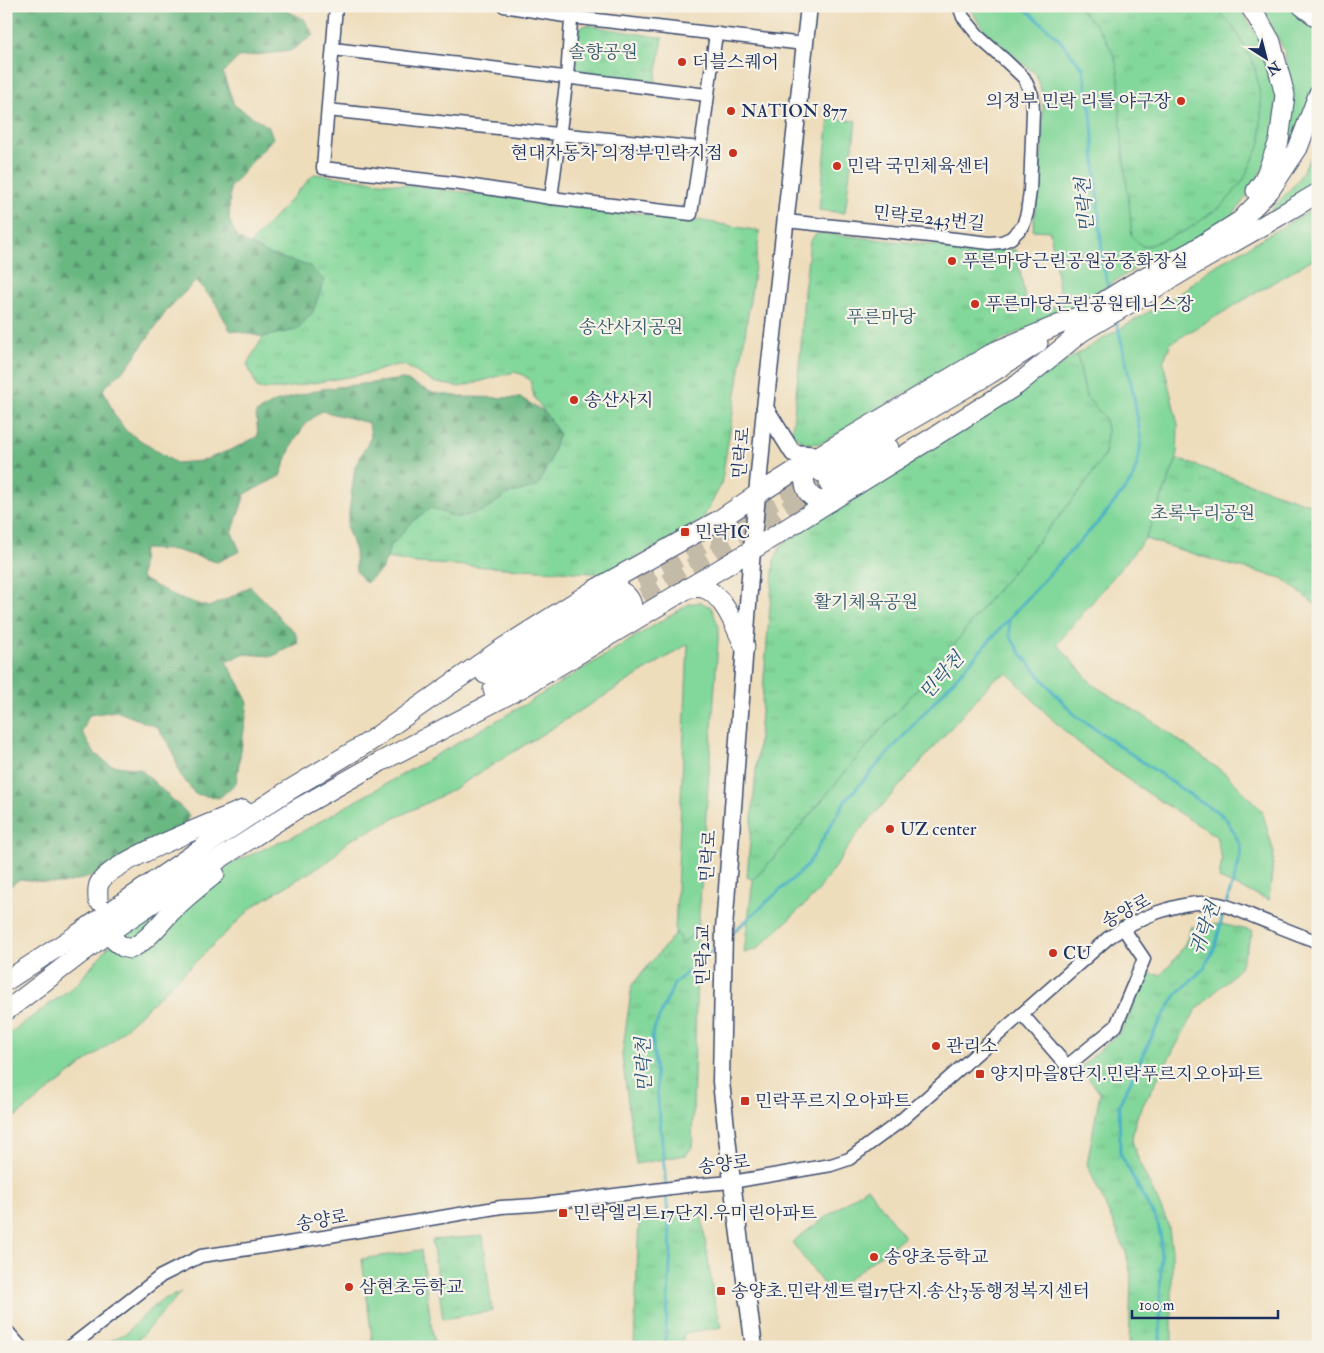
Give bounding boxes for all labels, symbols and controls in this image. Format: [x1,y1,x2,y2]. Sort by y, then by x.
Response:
north arrow [1242,32,1292,82]
park label: 솔향공원 [568,41,638,64]
place label: 더블스퀘어 [692,51,779,74]
marker: 더블스퀘어 [676,56,688,68]
text: N [1263,57,1284,79]
place label: 의정부 민락 리틀 야구장 [986,90,1172,113]
marker: 의정부 민락 리틀 야구장 [1175,95,1187,107]
place label: NATION 877 [741,100,847,123]
marker: NATION 877 [725,105,737,117]
place label: 현대자동차 의정부민락지점 [511,142,723,165]
marker: 현대자동차 의정부민락지점 [727,147,739,159]
place label: 민락 국민체육센터 [847,155,990,178]
marker: 민락 국민체육센터 [831,160,843,172]
water label: 민락천 [1070,175,1099,233]
street label: 민락로243번길 [872,201,986,236]
place label: 푸른마당근린공원공중화장실 [962,250,1188,273]
marker: 푸른마당근린공원공중화장실 [946,255,958,267]
place label: 푸른마당근린공원테니스장 [985,293,1194,316]
marker: 푸른마당근린공원테니스장 [969,298,981,310]
park label: 푸른마당 [846,306,916,329]
park label: 송산사지공원 [579,316,683,339]
place label: 송산사지 [584,389,654,412]
marker: 송산사지 [568,394,580,406]
street label: 민락로 [728,426,755,480]
park label: 초록누리공원 [1151,502,1255,525]
place label: 민락IC [695,521,750,544]
marker: 민락IC [679,526,691,538]
park label: 활기체육공원 [814,591,918,614]
water label: 민락천 [914,646,970,704]
place label: UZ center [900,818,977,841]
marker: UZ center [884,823,896,835]
street label: 민락로 [695,829,722,883]
street label: 송양로 [1098,889,1155,934]
water label: 귀락천 [1184,897,1226,958]
street label: 민락2교 [691,924,716,986]
place label: CU [1063,942,1091,965]
marker: CU [1047,947,1059,959]
water label: 민락천 [631,1035,657,1093]
place label: 관리소 [946,1035,998,1058]
marker: 관리소 [930,1040,942,1052]
place label: 양지마을8단지.민락푸르지오아파트 [990,1063,1263,1086]
marker: 양지마을8단지.민락푸르지오아파트 [974,1068,986,1080]
place label: 민락푸르지오아파트 [755,1090,912,1113]
marker: 민락푸르지오아파트 [739,1095,751,1107]
street label: 송양로 [697,1150,751,1179]
place label: 민락엘리트17단지.우미린아파트 [573,1202,818,1225]
street label: 송양로 [294,1205,350,1236]
marker: 민락엘리트17단지.우미린아파트 [557,1207,569,1219]
place label: 송양초등학교 [884,1246,989,1269]
marker: 송양초등학교 [868,1251,880,1263]
place label: 삼현초등학교 [359,1276,464,1299]
place label: 송양초.민락센트럴17단지.송산3동행정복지센터 [731,1280,1090,1303]
marker: 삼현초등학교 [343,1281,355,1293]
marker: 송양초.민락센트럴17단지.송산3동행정복지센터 [715,1285,727,1297]
scale bar [1132,1288,1278,1320]
text: 100 m [1139,1296,1175,1315]

